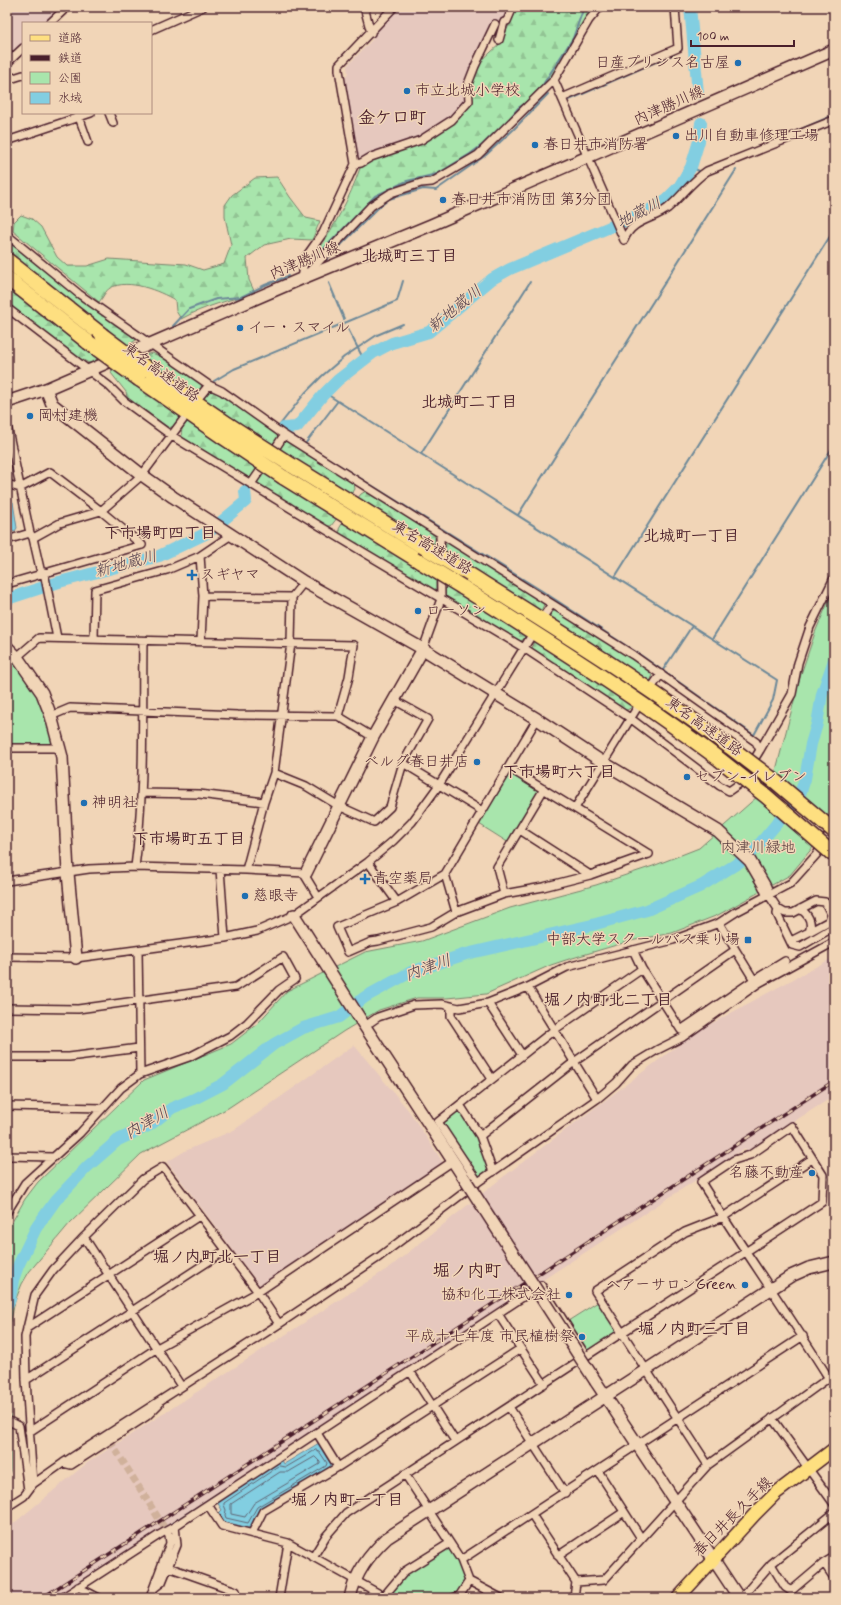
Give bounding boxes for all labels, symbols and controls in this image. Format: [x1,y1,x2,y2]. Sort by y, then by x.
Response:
legend [22,22,152,114]
scale bar [691,22,794,48]
text: 100 m [697,29,729,45]
text: 道路 [58,31,82,47]
text: 鉄道 [58,51,82,67]
place label: 日産プリンス名古屋 [595,53,730,73]
marker: 日産プリンス名古屋 [733,58,743,68]
text: 公園 [58,71,82,87]
place label: 市立北城小学校 [415,81,520,101]
street label: 内津勝川線 [631,82,707,130]
marker: 市立北城小学校 [402,86,412,96]
text: 水域 [58,91,82,107]
district label: 金ケ口町 [358,107,426,129]
place label: 出川自動車修理工場 [684,126,819,146]
marker: 出川自動車修理工場 [671,131,681,141]
place label: 春日井市消防署 [543,135,648,155]
marker: 春日井市消防署 [530,140,540,150]
place label: 春日井市消防団 第3分団 [451,190,612,210]
water label: 地蔵川 [613,193,665,233]
marker: 春日井市消防団 第3分団 [438,195,448,205]
street label: 内津勝川線 [267,237,343,285]
district label: 北城町三丁目 [361,246,457,267]
water label: 新地蔵川 [424,281,486,337]
place label: イー・スマイル [248,318,350,338]
marker: イー・スマイル [235,323,245,333]
street label: 東名高速道路 [119,338,203,408]
district label: 北城町二丁目 [421,392,517,413]
place label: 岡村建機 [38,406,98,426]
marker: 岡村建機 [25,411,35,421]
street label: 東名高速道路 [388,516,476,580]
district label: 下市場町四丁目 [104,523,216,544]
district label: 北城町一丁目 [643,526,739,547]
water label: 新地蔵川 [92,546,160,582]
place label: スギヤマ [200,565,260,585]
marker: スギヤマ [187,570,197,580]
place label: ローソン [426,601,486,621]
marker: ローソン [413,606,423,616]
street label: 東名高速道路 [662,692,746,762]
place label: ベルグ春日井店 [364,752,469,772]
marker: ベルグ春日井店 [472,757,482,767]
district label: 下市場町六丁目 [503,762,615,783]
place label: セブン-イレブン [695,767,807,787]
marker: セブン-イレブン [682,772,692,782]
place label: 神明社 [92,793,137,813]
marker: 神明社 [79,798,89,808]
district label: 下市場町五丁目 [133,829,245,850]
park label: 内津川緑地 [720,838,796,858]
place label: 青空薬局 [373,869,433,889]
marker: 青空薬局 [360,874,370,884]
place label: 慈眼寺 [253,886,298,906]
marker: 慈眼寺 [240,891,250,901]
place label: 中部大学スクールバス乗り場 [546,930,740,950]
marker: 中部大学スクールバス乗り場 [743,935,753,945]
water label: 内津川 [402,950,454,986]
district label: 堀ノ内町北二丁目 [544,990,672,1011]
water label: 内津川 [121,1102,173,1144]
place label: 名藤不動産 [729,1163,804,1183]
marker: 名藤不動産 [807,1168,817,1178]
district label: 堀ノ内町北一丁目 [153,1247,281,1268]
district label: 堀ノ内町 [433,1260,501,1282]
place label: ヘアーサロンGreen [606,1275,737,1295]
marker: ヘアーサロンGreen [740,1280,750,1290]
place label: 協和化工株式会社 [441,1285,561,1305]
marker: 協和化工株式会社 [564,1290,574,1300]
district label: 堀ノ内町三丁目 [638,1319,750,1340]
place label: 平成十七年度 市民植樹祭 [405,1327,574,1347]
marker: 平成十七年度 市民植樹祭 [577,1332,587,1342]
street label: 春日井長久手線 [689,1473,777,1561]
district label: 堀ノ内町一丁目 [291,1490,403,1511]

